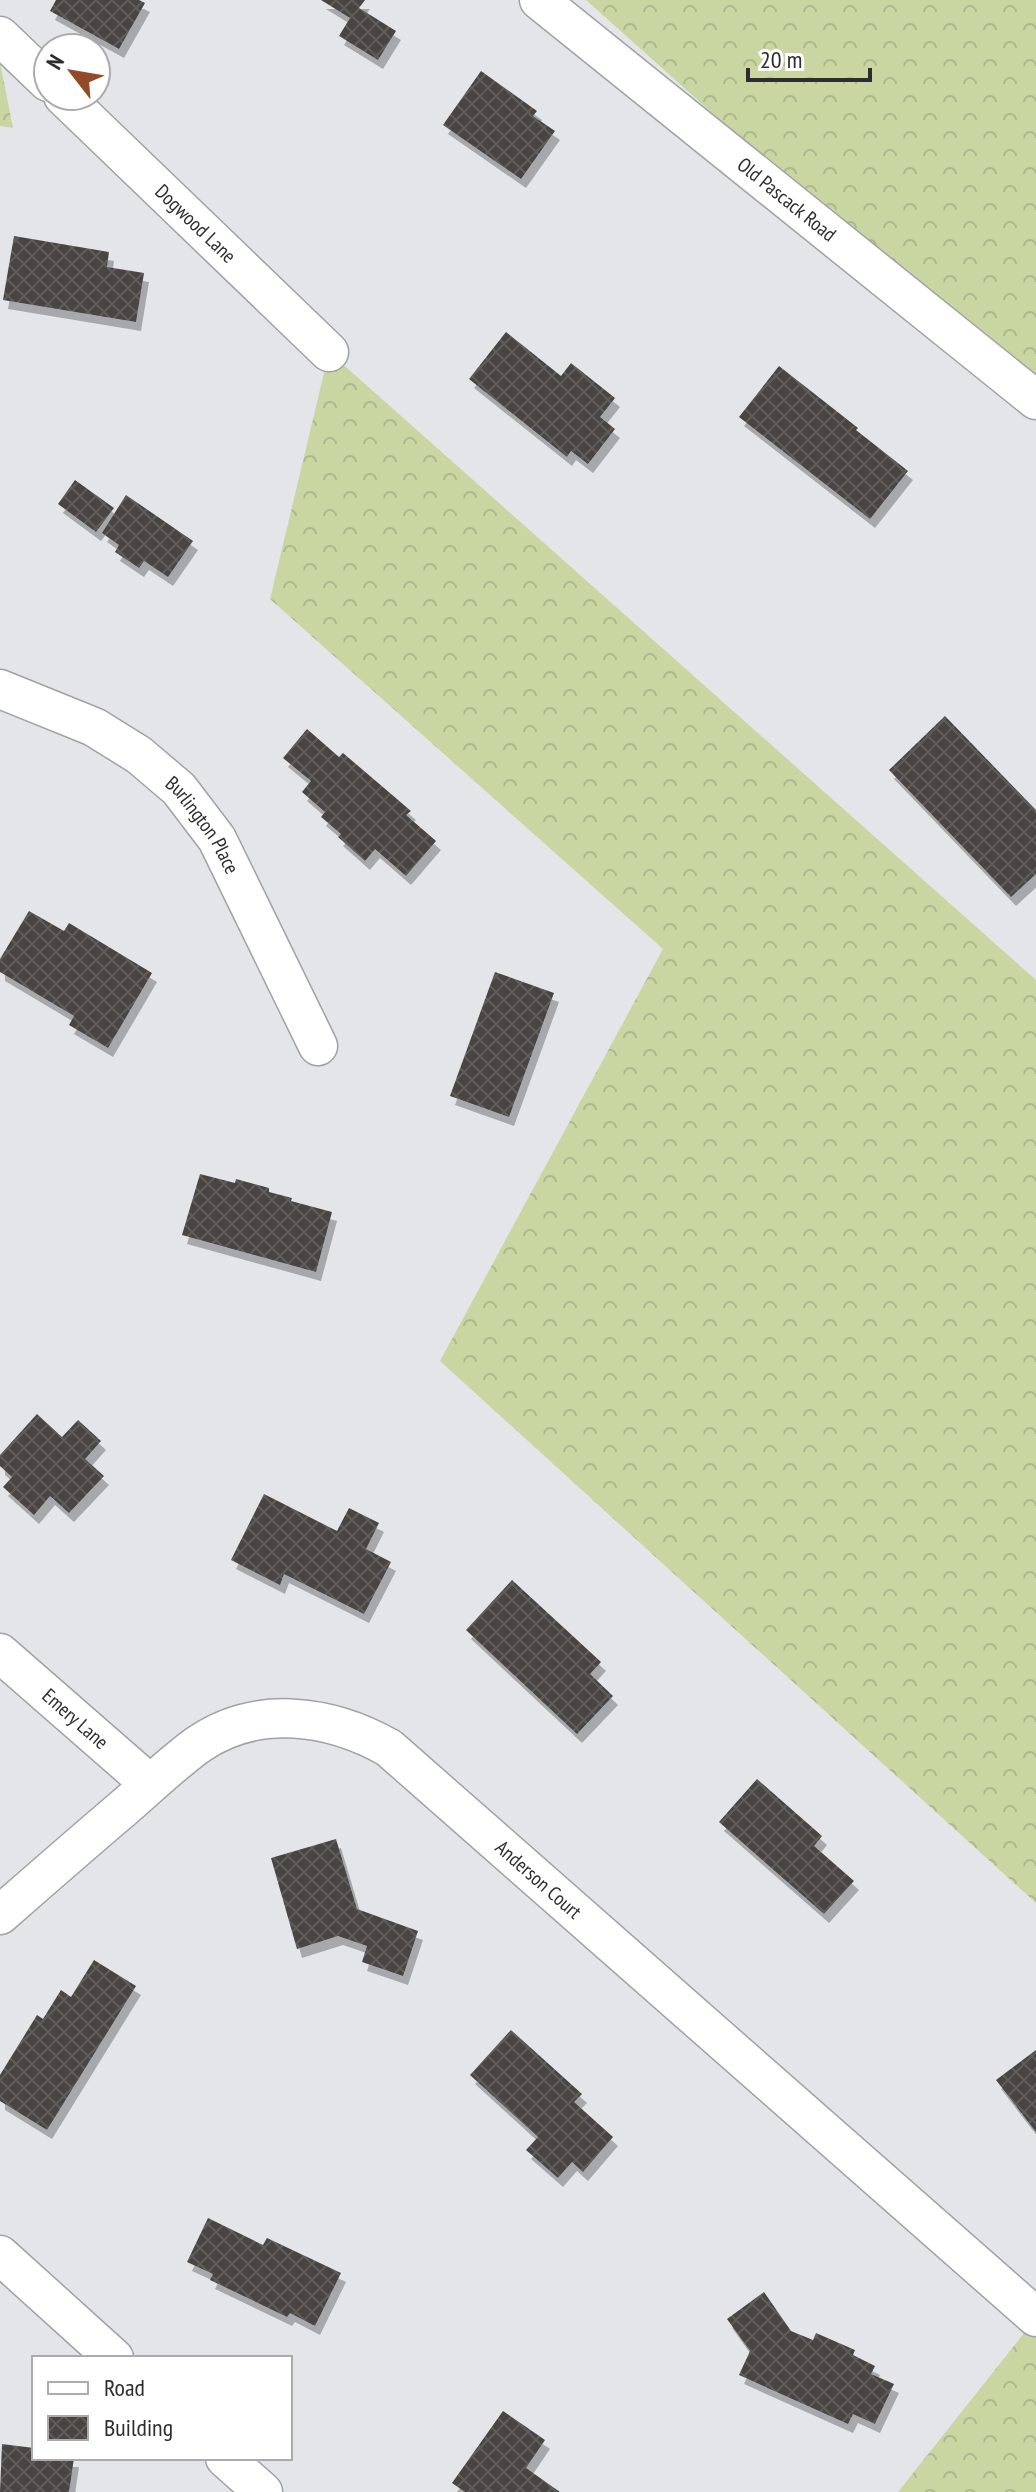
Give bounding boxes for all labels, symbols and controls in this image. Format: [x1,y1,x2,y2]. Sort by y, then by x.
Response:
north arrow [32,32,112,112]
scale bar [748,32,870,82]
text: 20 m [760,44,802,75]
text: N [40,49,70,74]
street label: Old Pascack Road [732,152,842,247]
street label: Dogwood Lane [150,179,242,269]
street label: Burlington Place [160,770,245,878]
street label: Emery Lane [37,1683,114,1755]
street label: Anderson Court [490,1835,588,1925]
legend [32,2356,292,2460]
text: Road [104,2372,145,2403]
text: Building [104,2412,173,2443]

